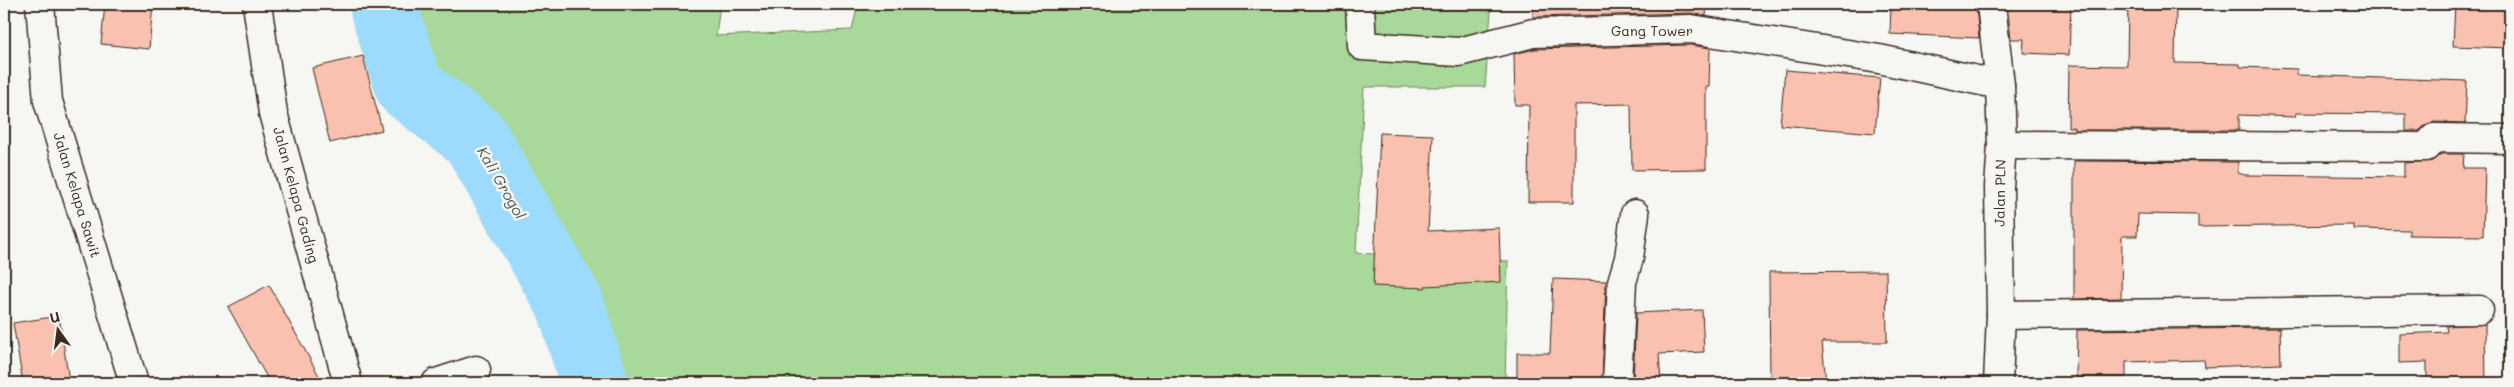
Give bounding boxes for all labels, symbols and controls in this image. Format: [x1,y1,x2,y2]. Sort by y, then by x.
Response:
street label: Gang Tower [1611,21,1693,40]
street label: Jalan Kelapa Gading [269,125,324,265]
street label: Jalan Kelapa Sawit [49,130,106,260]
water label: Kali Grogol [473,143,531,223]
street label: Jalan PLN [1989,159,2010,227]
north arrow [32,304,82,354]
text: U [48,306,62,327]

